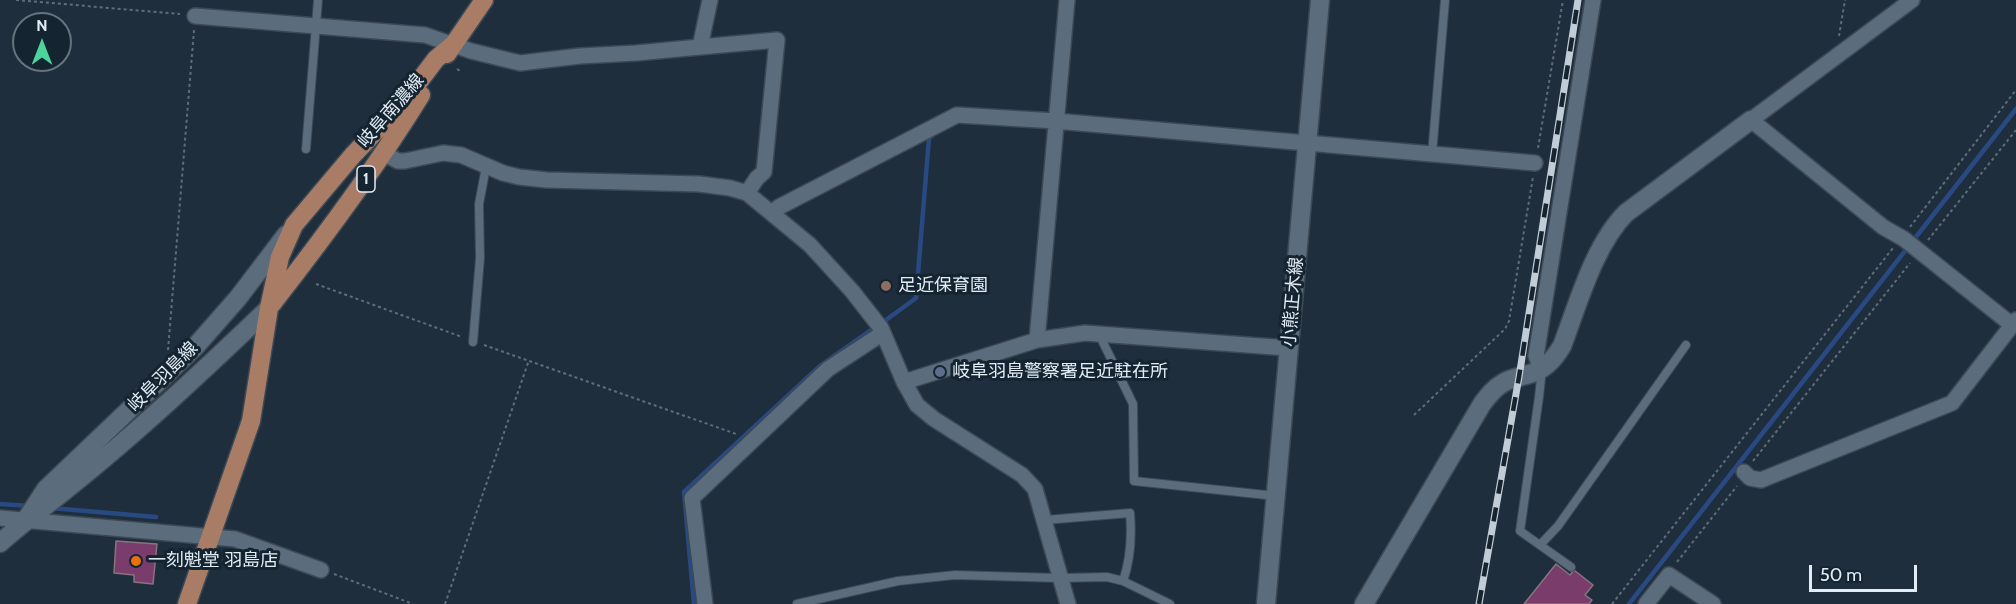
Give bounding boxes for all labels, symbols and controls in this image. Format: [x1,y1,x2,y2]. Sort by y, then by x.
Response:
north arrow [12,12,72,72]
text: N [36,16,48,35]
street label: 岐阜南濃線 [353,70,429,152]
road number: 1 [357,166,375,192]
street label: 小熊正木線 [1278,256,1308,348]
place label: 足近保育園 [898,275,988,297]
marker: 足近保育園 [879,279,893,293]
street label: 岐阜羽島線 [124,338,202,416]
place label: 岐阜羽島警察署足近駐在所 [952,361,1168,383]
marker: 岐阜羽島警察署足近駐在所 [933,365,947,379]
place label: 一刻魁堂 羽島店 [148,550,278,572]
scale bar [1812,553,1920,591]
marker: 一刻魁堂 羽島店 [129,554,143,568]
text: 50 m [1820,564,1862,586]

